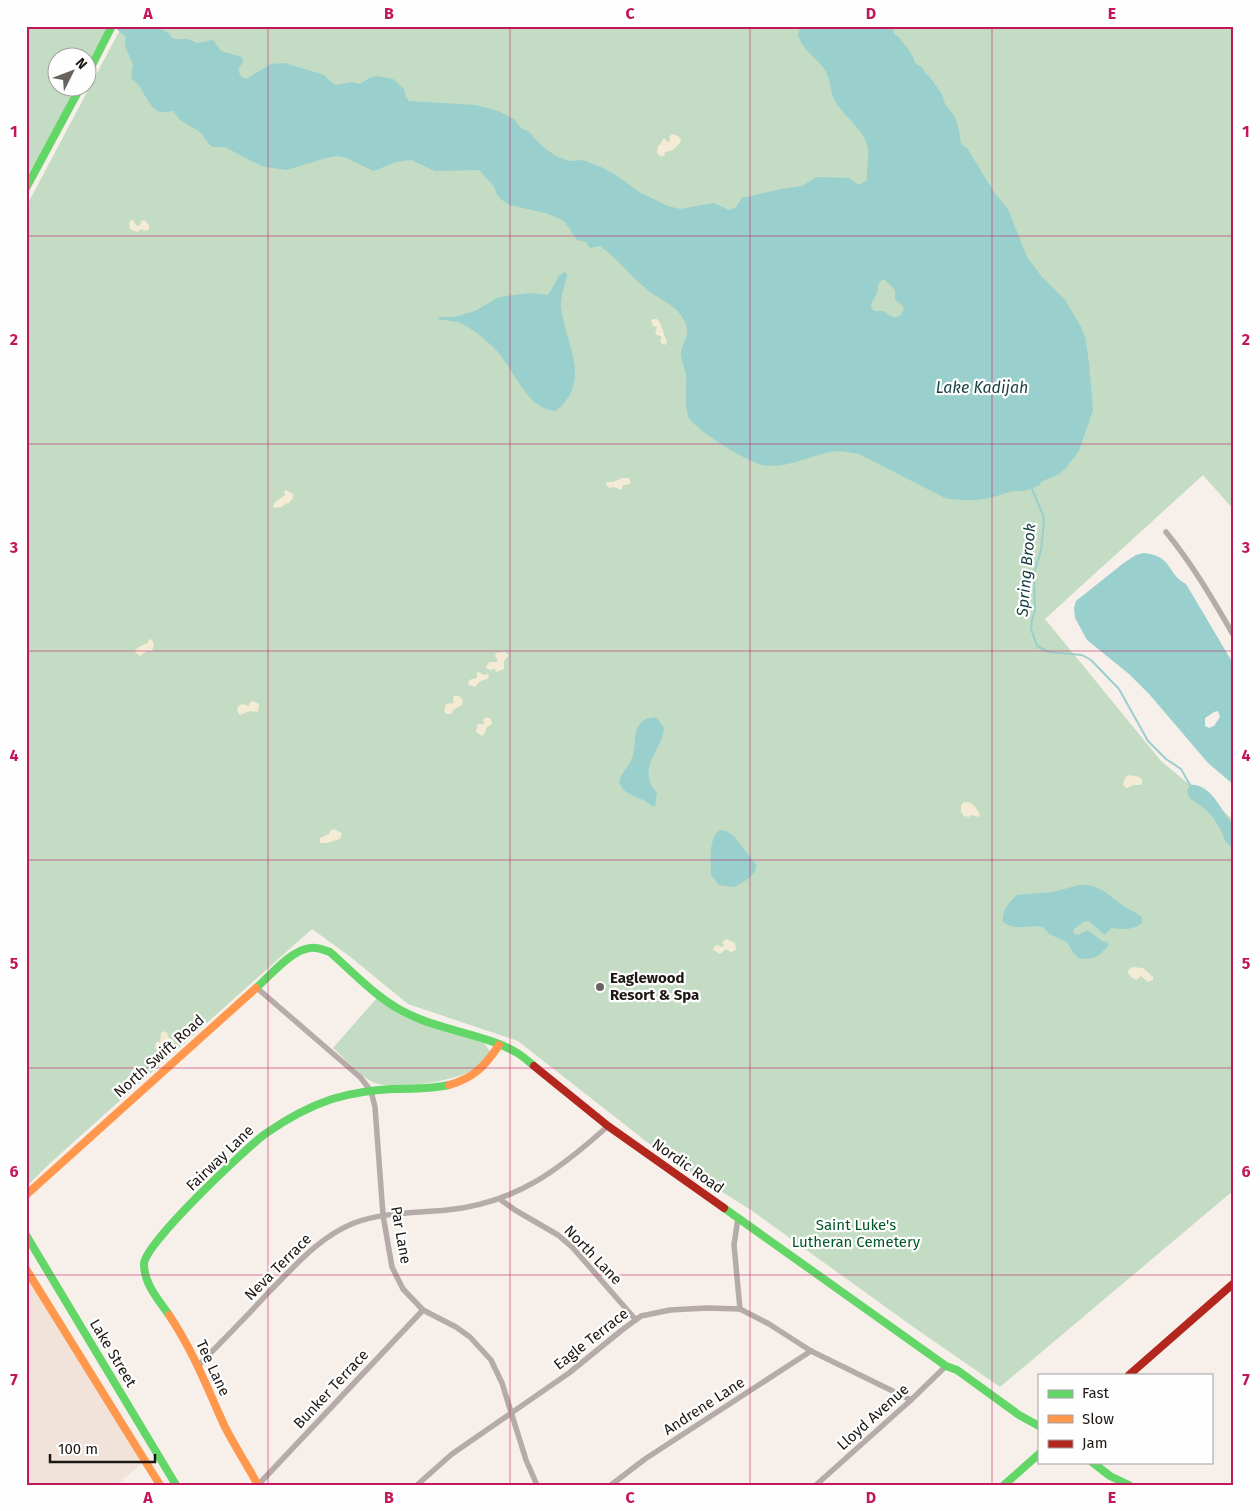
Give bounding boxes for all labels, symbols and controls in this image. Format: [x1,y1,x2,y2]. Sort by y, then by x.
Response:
text: A [142,4,153,23]
text: B [384,4,394,23]
text: C [625,4,635,23]
text: D [866,4,876,23]
text: E [1108,4,1116,23]
north arrow [48,48,98,98]
text: N [72,54,91,73]
text: 1 [10,122,18,141]
text: 1 [1242,122,1250,141]
text: 2 [10,330,18,349]
text: 2 [1242,330,1250,349]
water label: Lake Kadijah [936,378,1028,397]
water label: Spring Brook [1012,522,1040,618]
text: 3 [9,538,18,557]
text: 3 [1241,538,1250,557]
text: 4 [9,746,19,765]
text: 4 [1241,746,1251,765]
text: 5 [10,954,19,973]
text: 5 [1242,954,1251,973]
place label: Eaglewood Resort & Spa [610,969,699,1004]
marker: Eaglewood Resort & Spa [594,981,606,993]
street label: North Swift Road [110,1011,208,1101]
street label: Fairway Lane [182,1121,258,1195]
street label: Nordic Road [649,1135,727,1197]
text: 6 [9,1162,19,1181]
text: 6 [1241,1162,1251,1181]
street label: Par Lane [387,1205,415,1265]
park label: Saint Luke's Lutheran Cemetery [792,1216,921,1251]
street label: North Lane [560,1222,626,1288]
street label: Neva Terrace [241,1230,315,1304]
street label: Eagle Terrace [550,1304,632,1374]
street label: Lake Street [86,1316,141,1391]
street label: Tee Lane [192,1337,234,1399]
street label: Bunker Terrace [290,1346,372,1432]
text: 7 [10,1370,18,1389]
text: 7 [1242,1370,1250,1389]
street label: Andrene Lane [660,1373,748,1439]
legend [1038,1374,1212,1464]
street label: Lloyd Avenue [833,1380,913,1454]
text: Fast [1082,1384,1109,1402]
text: Slow [1082,1410,1114,1428]
scale bar [50,1431,155,1463]
text: Jam [1082,1434,1108,1452]
text: 100 m [58,1440,98,1458]
text: A [142,1488,153,1507]
text: B [384,1488,394,1507]
text: C [625,1488,635,1507]
text: D [866,1488,876,1507]
text: E [1108,1488,1116,1507]

